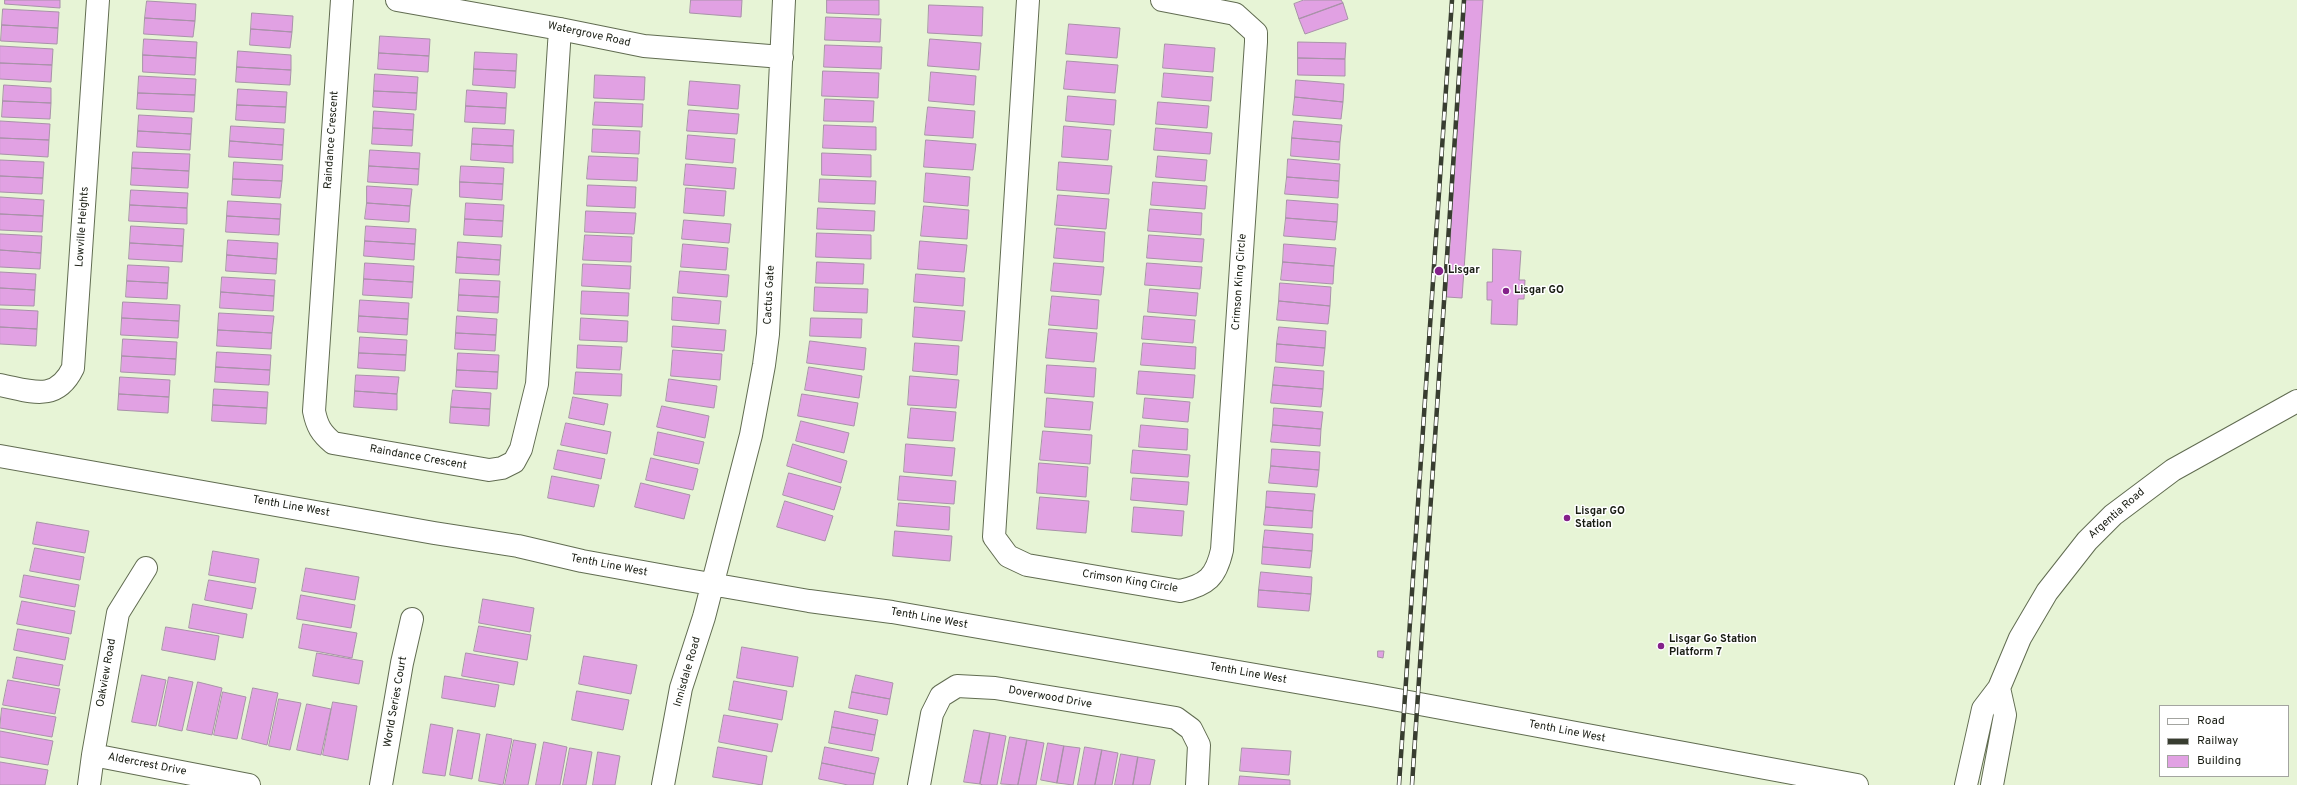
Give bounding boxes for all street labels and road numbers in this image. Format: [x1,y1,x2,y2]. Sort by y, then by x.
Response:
street label: Watergrove Road [546,20,632,50]
street label: Raindance Crescent [322,90,342,190]
street label: Lowville Heights [74,186,92,268]
street label: Crimson King Circle [1230,233,1250,331]
street label: Cactus Gate [762,265,778,325]
street label: Raindance Crescent [368,443,468,473]
street label: Argentia Road [2086,486,2148,542]
street label: Tenth Line West [251,494,331,520]
street label: Tenth Line West [569,552,649,580]
street label: Crimson King Circle [1081,568,1179,596]
street label: Tenth Line West [889,606,969,632]
street label: Innisdale Road [672,635,704,709]
street label: Oakview Road [94,638,120,708]
street label: World Series Court [381,655,411,749]
street label: Tenth Line West [1208,661,1288,687]
street label: Doverwood Drive [1007,684,1093,712]
street label: Tenth Line West [1527,718,1607,746]
street label: Aldercrest Drive [107,751,187,779]

